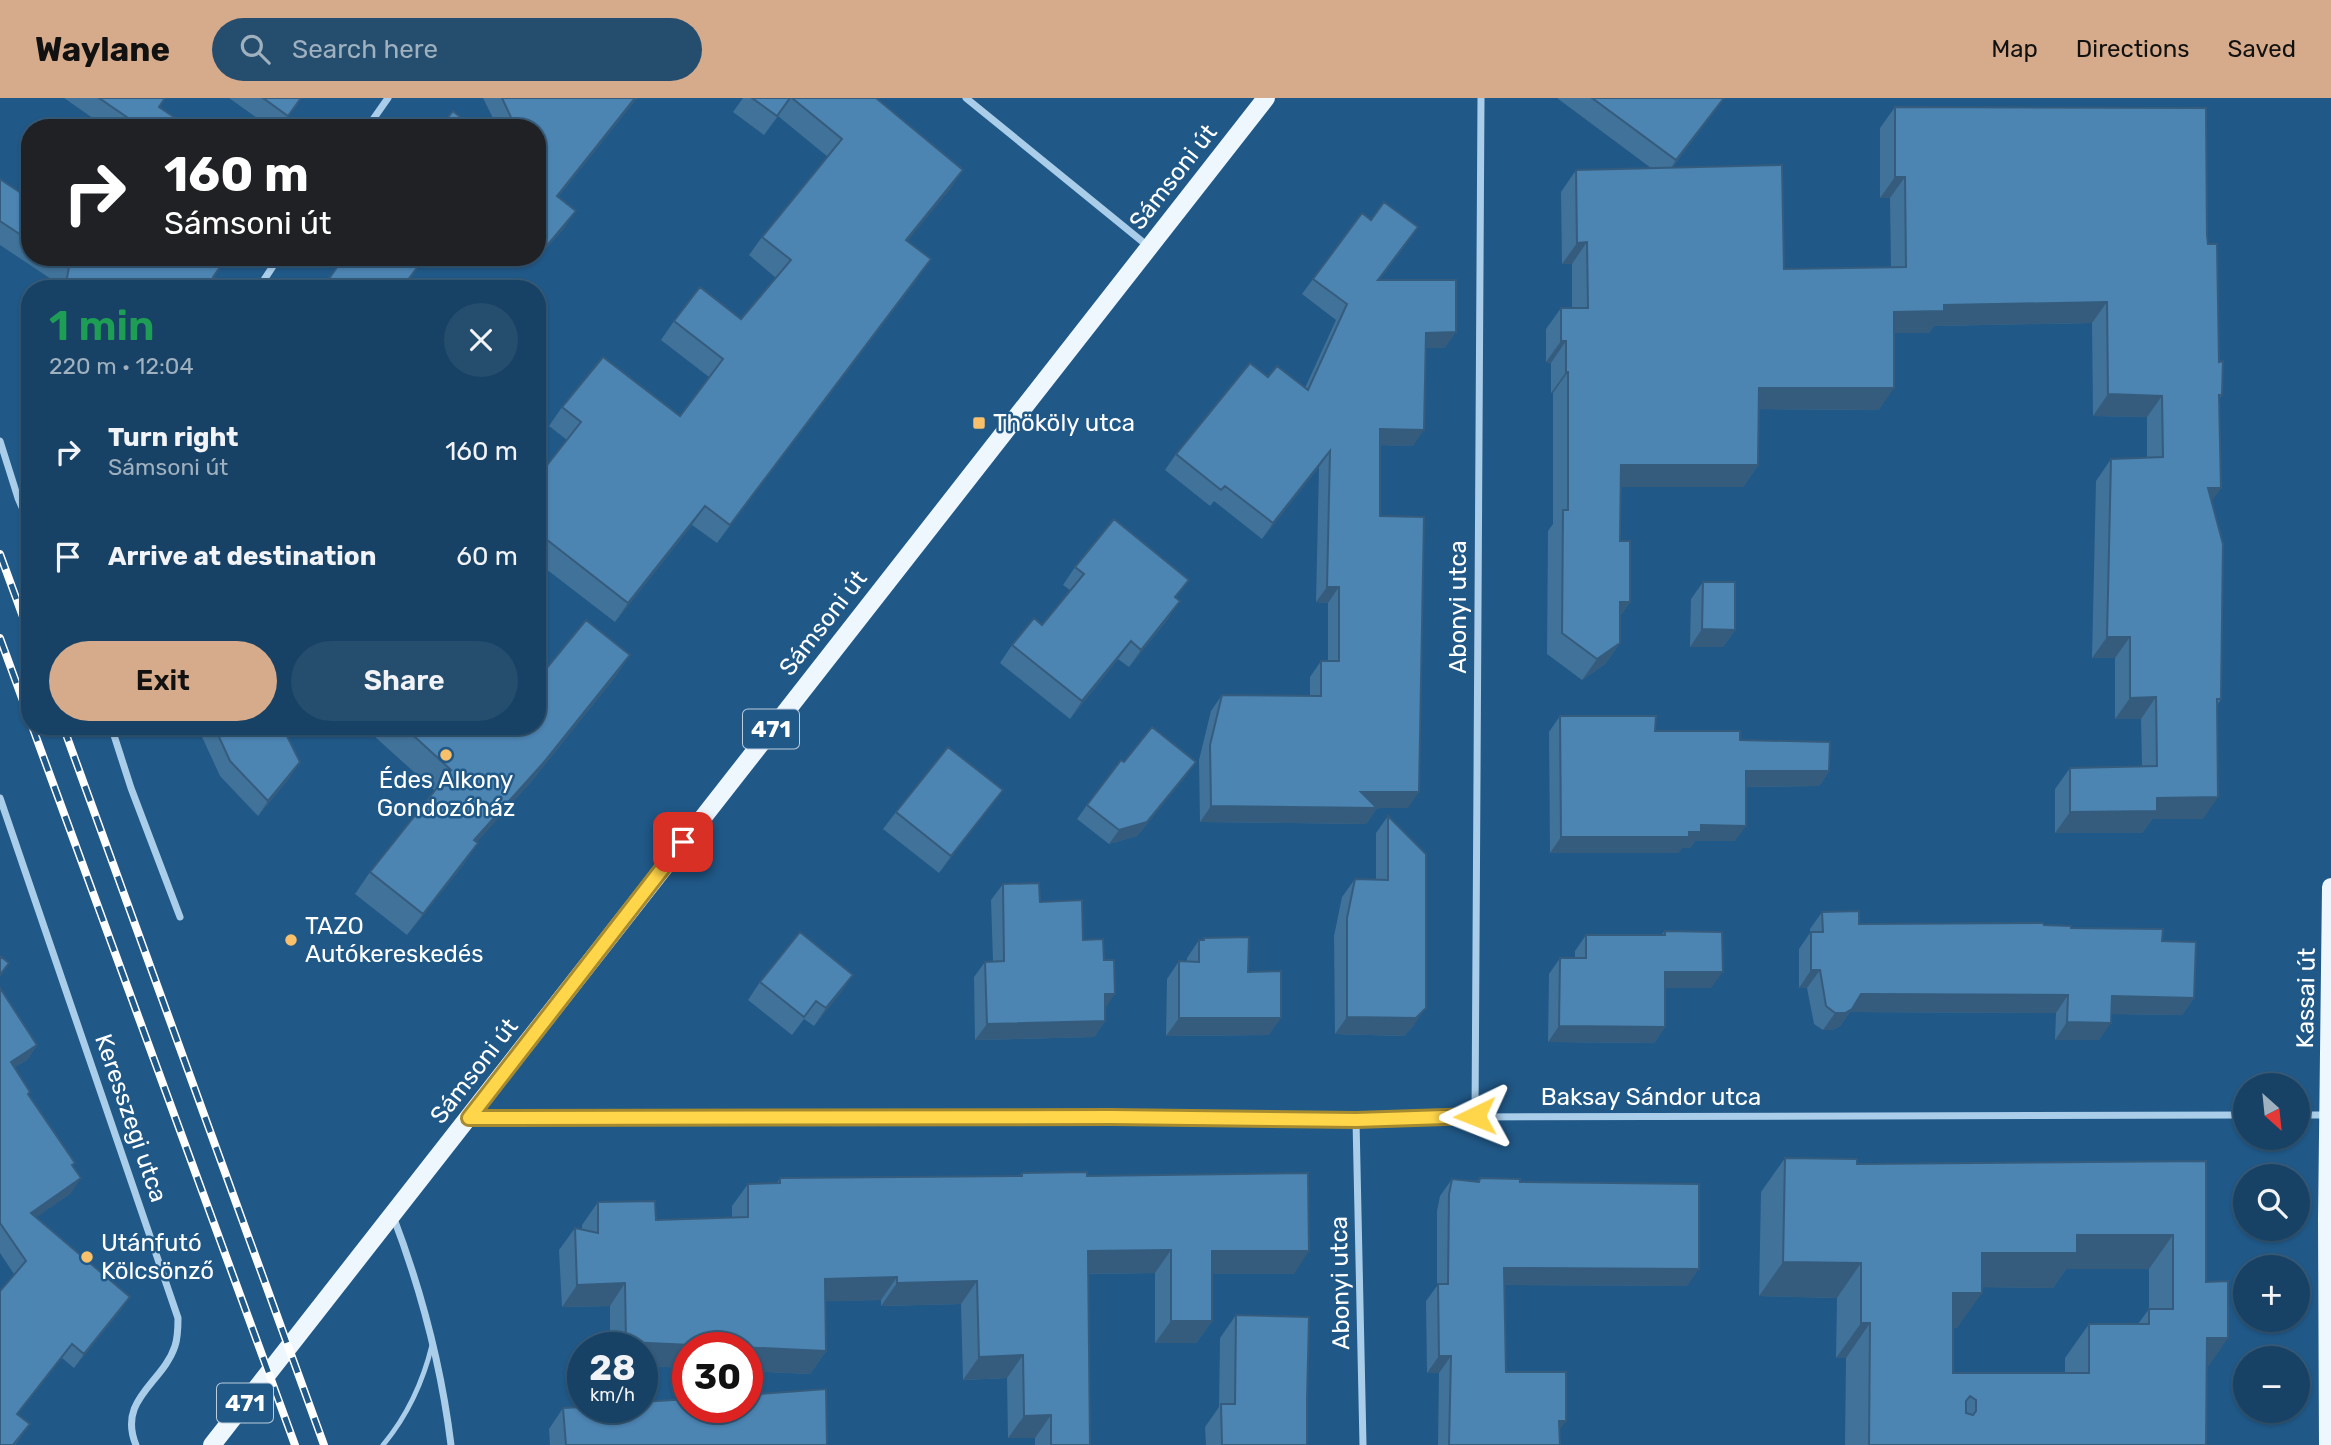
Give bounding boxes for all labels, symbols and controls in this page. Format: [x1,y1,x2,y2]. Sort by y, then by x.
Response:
search box [212,18,702,81]
text: Waylane [35,30,170,69]
icon: search [236,30,274,68]
text: Search here [292,34,438,65]
text: Map [1991,35,2038,63]
text: Directions [2076,35,2189,63]
text: Saved [2227,35,2296,63]
street label: Sámsoni út [1123,119,1223,235]
text: 160 m [164,145,309,203]
icon: right [49,147,140,238]
text: Sámsoni út [164,204,331,242]
text: 1 min [49,301,155,351]
button: close [444,303,518,377]
text: 220 m · 12:04 [49,352,194,380]
place label: Thököly utca [993,409,1135,437]
marker: Thököly utca [971,415,987,431]
text: Turn right [108,422,238,453]
icon: right [49,433,87,471]
text: 160 m [445,436,518,467]
text: Sámsoni út [108,453,228,481]
icon: arrive [49,538,87,576]
street label: Abonyi utca [1444,540,1472,674]
text: Arrive at destination [108,541,376,572]
text: 60 m [456,541,518,572]
street label: Sámsoni út [773,565,873,681]
button: Exit [49,641,277,721]
button: Share [291,641,518,721]
road number: 471 [743,709,799,748]
marker: Édes Alkony Gondozóház [438,747,454,763]
place label: Édes Alkony Gondozóház [377,766,515,822]
pin [653,812,713,872]
icon: arrive [664,823,702,861]
place label: TAZO Autókereskedés [305,912,484,968]
marker: TAZO Autókereskedés [283,932,299,948]
street label: Kassai út [2291,947,2321,1049]
street label: Sámsoni út [424,1013,524,1129]
street label: Keresszegi utca [89,1030,173,1206]
north arrow [2233,1073,2310,1150]
map controls [2233,1073,2310,1423]
position arrow [1438,1079,1512,1153]
street label: Baksay Sándor utca [1541,1083,1761,1111]
button: search [2233,1164,2310,1241]
street label: Abonyi utca [1325,1216,1355,1350]
place label: Utánfutó Kölcsönző [101,1229,214,1285]
marker: Utánfutó Kölcsönző [79,1249,95,1265]
button: + [2233,1255,2310,1332]
speed limit sign: 30 [672,1332,763,1423]
button: − [2233,1346,2310,1423]
text: 28 [589,1347,636,1389]
road number: 471 [217,1384,273,1422]
text: km/h [590,1384,635,1406]

